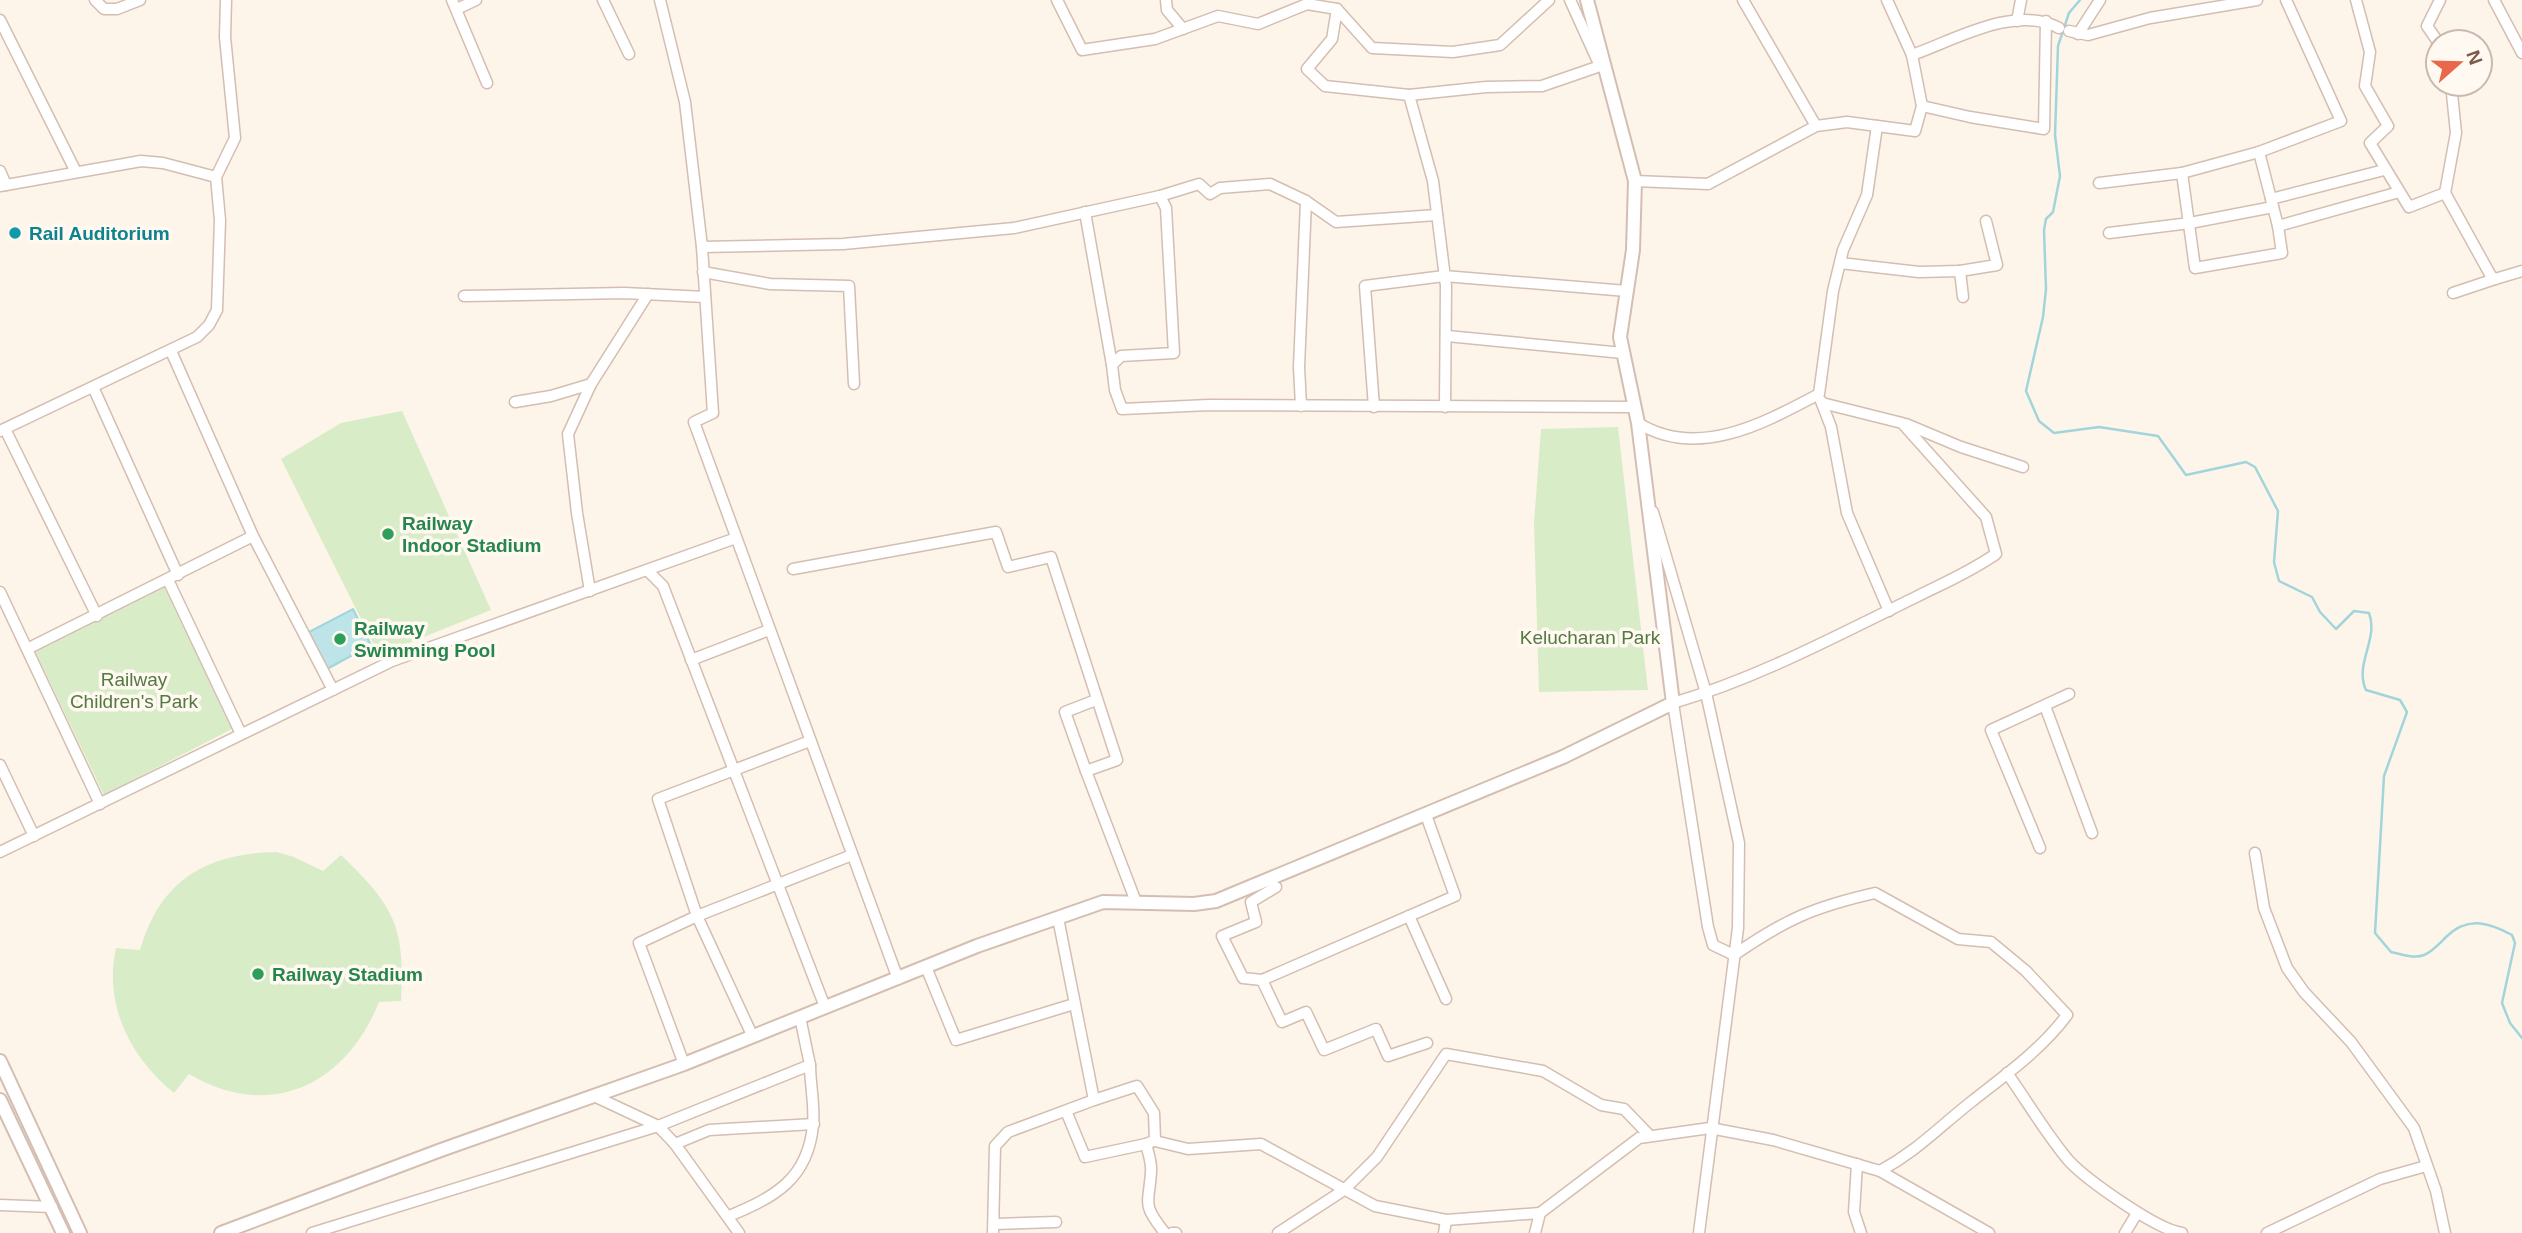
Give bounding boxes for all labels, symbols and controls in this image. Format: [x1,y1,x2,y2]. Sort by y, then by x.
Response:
north arrow [2424,28,2494,98]
text: N [2462,47,2487,67]
place label: Rail Auditorium [29,223,170,244]
marker: Rail Auditorium [7,225,23,241]
place label: Railway Indoor Stadium [402,513,541,556]
marker: Railway Indoor Stadium [380,526,396,542]
place label: Railway Swimming Pool [354,618,495,661]
park label: Kelucharan Park [1520,627,1661,648]
marker: Railway Swimming Pool [332,631,348,647]
park label: Railway Children's Park [70,669,199,712]
place label: Railway Stadium [272,964,423,985]
marker: Railway Stadium [250,966,266,982]

